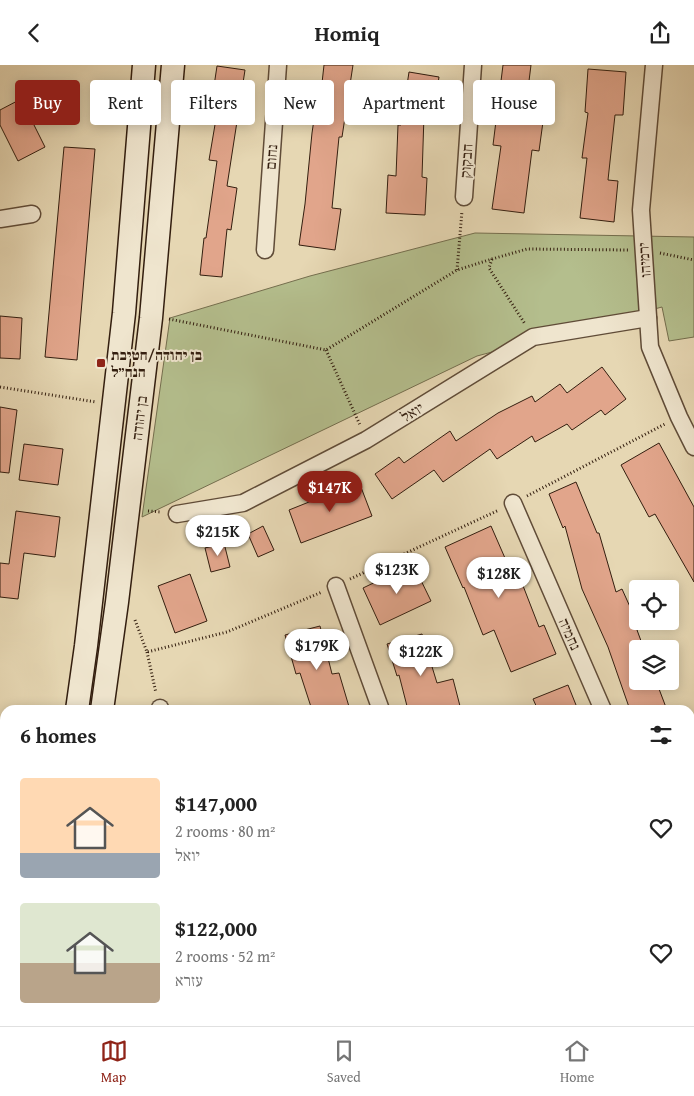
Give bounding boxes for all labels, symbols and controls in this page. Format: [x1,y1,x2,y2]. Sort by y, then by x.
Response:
text: Homiq [315,17,379,49]
icon: back [20,19,48,47]
icon: share [646,19,674,47]
chip: Buy [15,80,80,125]
chip: Rent [90,80,161,125]
chip: Filters [171,80,255,125]
chip: New [265,80,334,125]
chip: Apartment [344,80,463,125]
chip: House [473,80,555,125]
street label: חבקוק [454,143,478,179]
street label: נחום [260,144,282,170]
street label: ירמיהו [632,242,656,278]
place label: בן יהודה/חטיבת הנח״ל [111,344,202,382]
marker: בן יהודה/חטיבת הנח״ל [95,357,107,369]
street label: בן יהודה [126,394,152,442]
street label: יואל [397,397,427,427]
pin: $147K [295,471,365,513]
text: $147K [308,475,352,499]
pin: $215K [183,515,253,557]
text: $215K [196,519,240,543]
pin: $123K [362,553,432,595]
text: $123K [375,557,419,581]
pin: $128K [464,557,534,599]
text: $128K [477,561,521,585]
map controls [629,580,679,690]
button: locate [629,580,679,630]
street label: נחמיה [554,615,586,653]
pin: $179K [282,629,352,671]
text: $179K [295,633,339,657]
pin: $122K [386,635,456,677]
text: $122K [399,639,443,663]
button: layers [629,640,679,690]
text: 6 homes [20,720,96,751]
icon: filters [647,721,675,749]
text: $147,000 [175,788,257,819]
icon: home [60,798,120,858]
icon: heart [647,814,675,842]
text: 2 rooms · 80 m² [175,819,275,843]
text: יואל [175,843,200,867]
text: $122,000 [175,913,257,944]
icon: home [60,923,120,983]
icon: heart [647,939,675,967]
text: 2 rooms · 52 m² [175,944,275,968]
text: עזרא [175,968,203,992]
tab: Map [100,1037,128,1087]
tab: Saved [327,1037,361,1087]
tab: Home [560,1037,594,1087]

